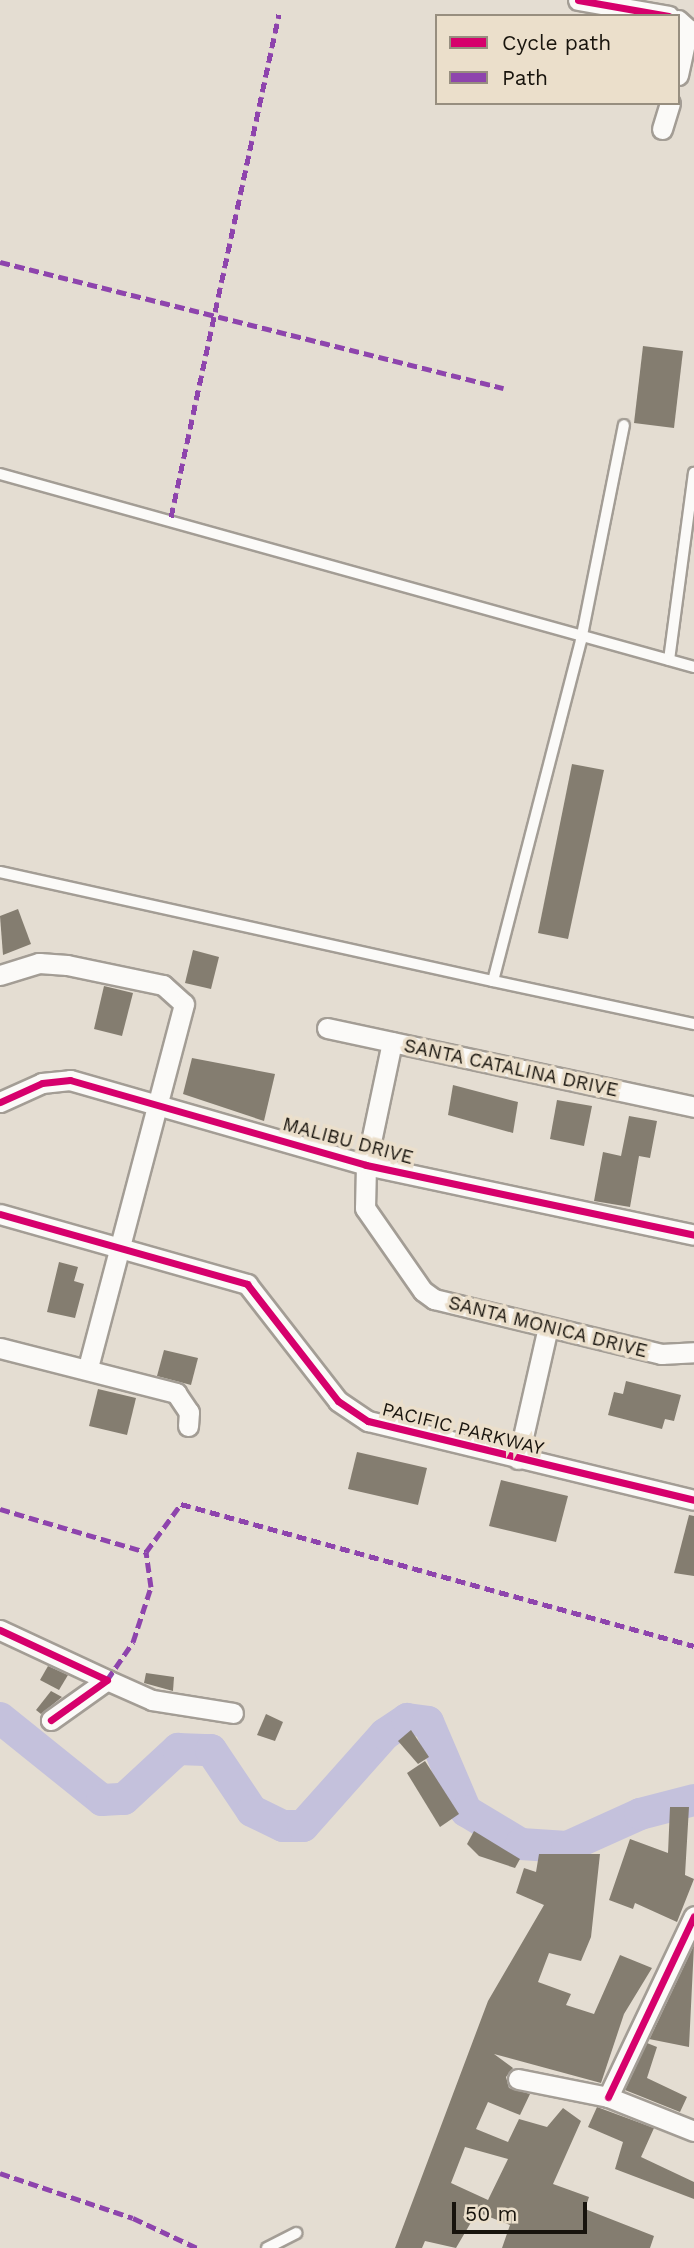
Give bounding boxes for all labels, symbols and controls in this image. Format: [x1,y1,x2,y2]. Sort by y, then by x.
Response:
legend [435,14,680,105]
text: Cycle path [502,30,611,55]
text: Path [502,65,548,90]
street label: SANTA CATALINA DRIVE [401,1034,621,1102]
street label: MALIBU DRIVE [280,1113,416,1169]
street label: SANTA MONICA DRIVE [445,1291,651,1363]
street label: PACIFIC PARKWAY [380,1398,546,1460]
scale bar [456,2188,591,2232]
text: 50 m [465,2201,517,2226]

